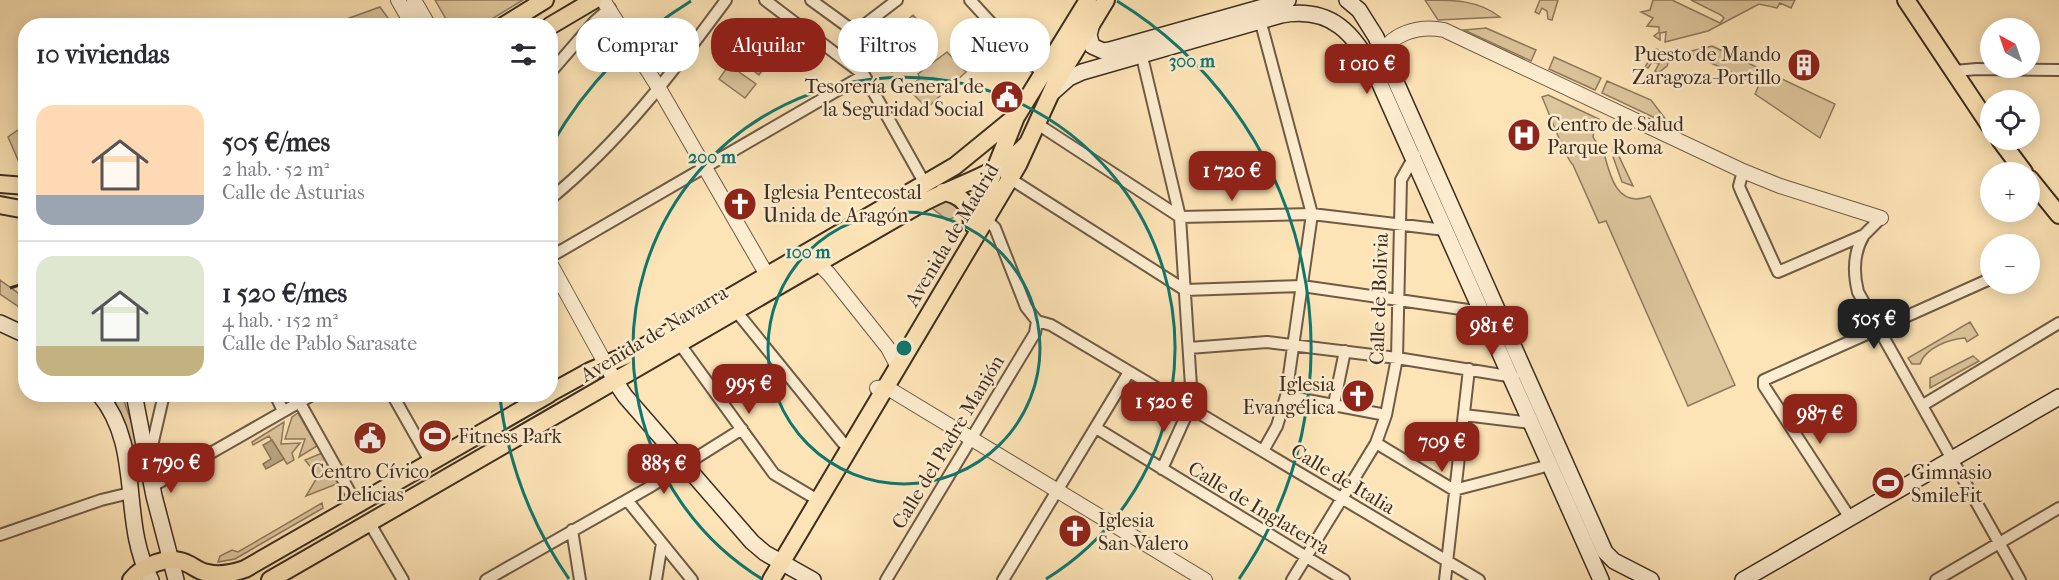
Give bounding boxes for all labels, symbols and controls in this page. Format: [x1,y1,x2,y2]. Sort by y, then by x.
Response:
chip: Comprar [576,18,699,72]
chip: Alquilar [711,18,826,72]
chip: Filtros [838,18,938,72]
chip: Nuevo [950,18,1050,72]
north arrow [1980,18,2040,78]
map controls [1980,18,2040,294]
icon: filters [507,38,540,71]
text: 10 viviendas [36,39,170,70]
place label: Puesto de Mando Zaragoza-Portillo [1632,43,1781,89]
pin: 1 010 € [1312,44,1422,95]
building icon: Puesto de Mando Zaragoza-Portillo [1786,47,1822,83]
text: 300 m [1169,51,1216,72]
text: 1 010 € [1339,52,1395,75]
place label: Tesorería General de la Seguridad Social [805,75,984,121]
public building icon: Tesorería General de la Seguridad Social [989,79,1025,115]
button: locate [1980,90,2040,150]
place label: Centro de Salud Parque Roma [1547,113,1685,159]
hospital icon: Centro de Salud Parque Roma [1506,117,1542,153]
text: 505 €/mes [222,127,330,158]
icon: home [84,129,156,201]
text: 200 m [688,147,737,168]
pin: 1 720 € [1177,151,1287,202]
text: 2 hab. · 52 m² [222,158,329,181]
street label: Avenida de Madrid [900,158,1004,311]
text: 1 720 € [1203,159,1261,182]
button: + [1980,162,2040,222]
text: Calle de Asturias [222,181,365,204]
place label: Iglesia Pentecostal Unida de Aragón [763,181,922,227]
church icon: Iglesia Pentecostal Unida de Aragón [722,186,758,222]
street label: Calle de Bolivia [1365,232,1393,365]
button: − [1980,234,2040,294]
text: 100 m [785,242,832,263]
text: 1 520 €/mes [222,278,347,309]
icon: home [84,280,156,352]
street label: Avenida de Navarra [575,281,733,388]
pin: 505 € [1832,299,1916,350]
pin: 981 € [1450,306,1534,357]
text: 505 € [1852,307,1896,330]
text: 4 hab. · 152 m² [222,309,338,332]
text: 981 € [1470,314,1514,337]
text: Calle de Pablo Sarasate [222,332,417,355]
centre of rings [894,338,914,358]
street label: Calle del Padre Manjón [887,351,1009,533]
pin: 995 € [707,364,791,415]
text: 995 € [726,372,772,395]
place label: Iglesia Evangélica [1243,373,1336,419]
church icon: Iglesia Evangélica [1340,378,1376,414]
pin: 1 520 € [1109,382,1219,433]
text: 1 520 € [1135,390,1193,413]
pin: 987 € [1778,394,1862,445]
text: 987 € [1797,402,1843,425]
sports icon: Fitness Park [417,418,453,454]
public building icon: Centro Cívico Delicias [352,420,388,456]
pin: 709 € [1400,422,1484,473]
place label: Fitness Park [458,425,563,448]
text: 709 € [1418,430,1466,453]
street label: Calle de Italia [1287,439,1400,520]
pin: 1 790 € [116,443,226,494]
pin: 885 € [622,444,706,495]
text: 1 790 € [142,451,200,474]
text: 885 € [642,452,686,475]
street label: Calle de Inglaterra [1184,457,1335,560]
place label: Centro Cívico Delicias [311,460,429,506]
place label: Gimnasio SmileFit [1911,461,1992,507]
sports icon: Gimnasio SmileFit [1870,465,1906,501]
place label: Iglesia San Valero [1098,509,1188,555]
church icon: Iglesia San Valero [1057,513,1093,549]

